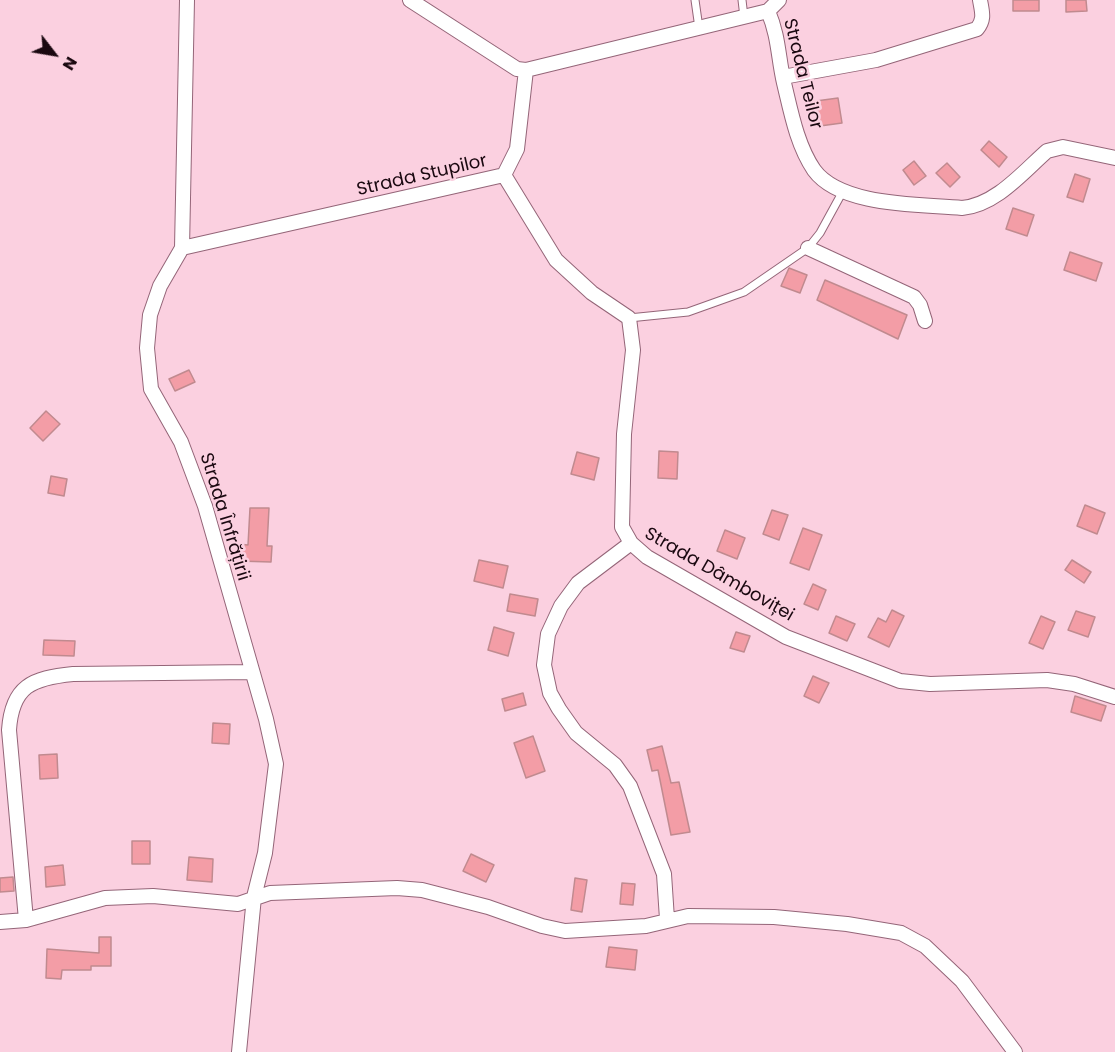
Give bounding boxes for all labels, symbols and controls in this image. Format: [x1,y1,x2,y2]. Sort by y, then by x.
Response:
street label: Strada Teilor [778,17,826,131]
north arrow [24,24,84,84]
text: N [57,52,83,75]
street label: Strada Stupilor [355,151,489,201]
street label: Strada Înfrățirii [194,451,254,583]
street label: Strada Dâmboviței [640,523,798,627]

